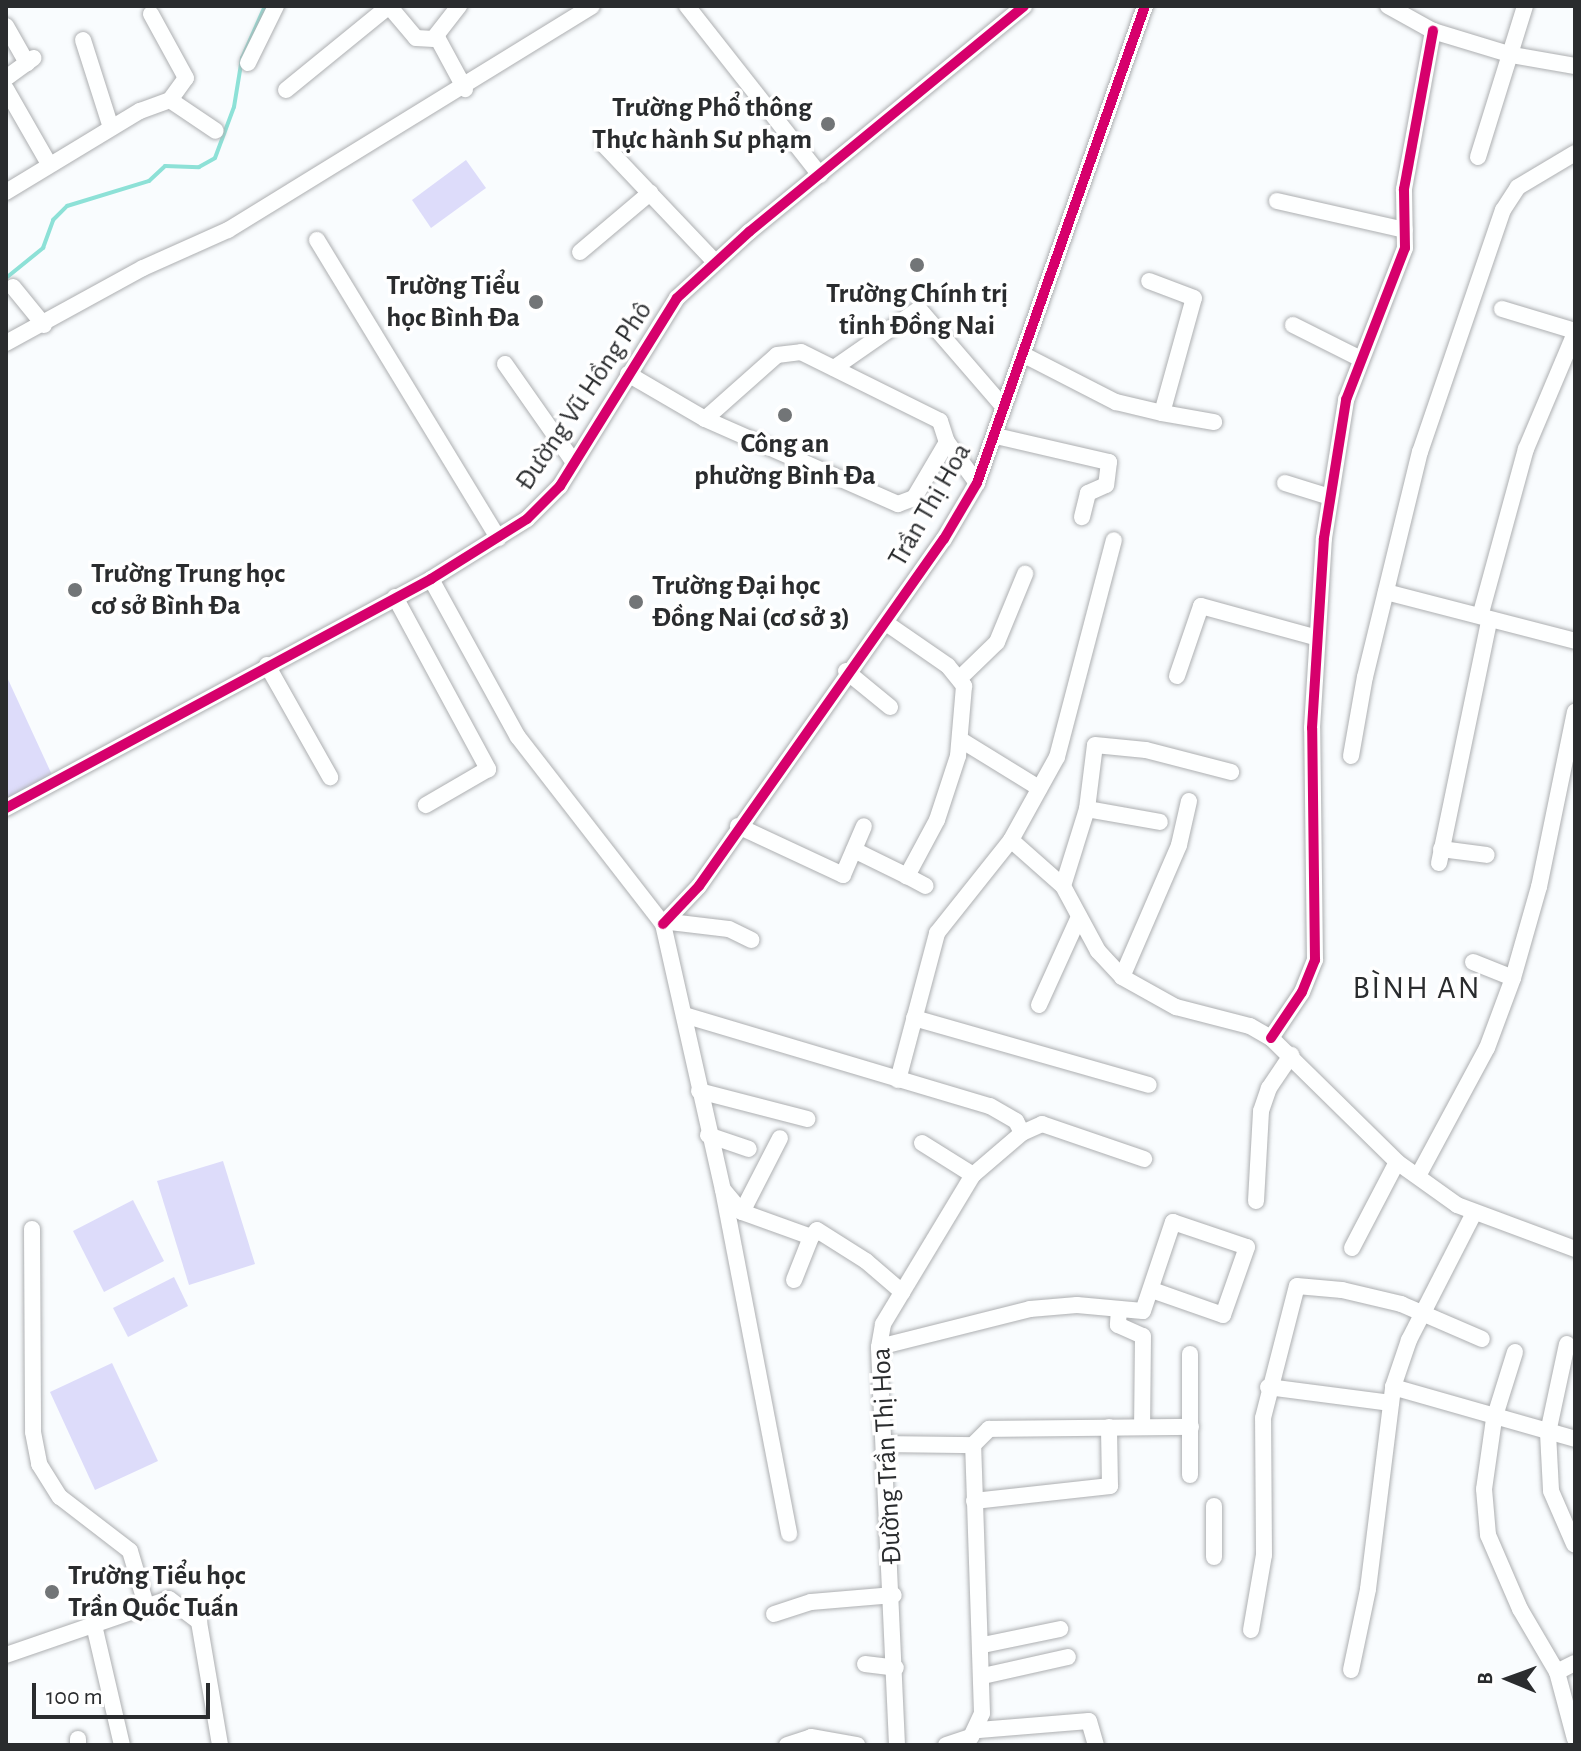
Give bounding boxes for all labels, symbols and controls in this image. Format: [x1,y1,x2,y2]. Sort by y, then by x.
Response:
place label: Trường Phổ thông Thực hành Sư phạm [592,91,812,157]
marker: Trường Phổ thông Thực hành Sư phạm [819,115,837,133]
marker: Trường Chính trị tỉnh Đồng Nai [908,256,926,274]
place label: Trường Tiểu học Bình Đa [386,269,520,335]
place label: Trường Chính trị tỉnh Đồng Nai [826,277,1008,343]
marker: Trường Tiểu học Bình Đa [527,293,545,311]
street label: Đường Vũ Hồng Phô [508,295,660,497]
marker: Công an phường Bình Đa [776,406,794,424]
place label: Công an phường Bình Đa [694,427,876,493]
street label: Trần Thị Hoa [881,437,979,573]
place label: Trường Trung học cơ sở Bình Đa [91,557,285,623]
place label: Trường Đại học Đồng Nai (cơ sở 3) [652,569,850,635]
marker: Trường Trung học cơ sở Bình Đa [66,581,84,599]
marker: Trường Đại học Đồng Nai (cơ sở 3) [627,593,645,611]
district label: BÌNH AN [1352,969,1482,1007]
street label: Đường Trần Thị Hoa [865,1347,909,1565]
place label: Trường Tiểu học Trần Quốc Tuấn [68,1559,246,1625]
marker: Trường Tiểu học Trần Quốc Tuấn [43,1583,61,1601]
north arrow [1469,1639,1549,1719]
scale bar [36,1667,214,1717]
text: B [1474,1672,1496,1685]
text: 100 m [46,1685,103,1709]

